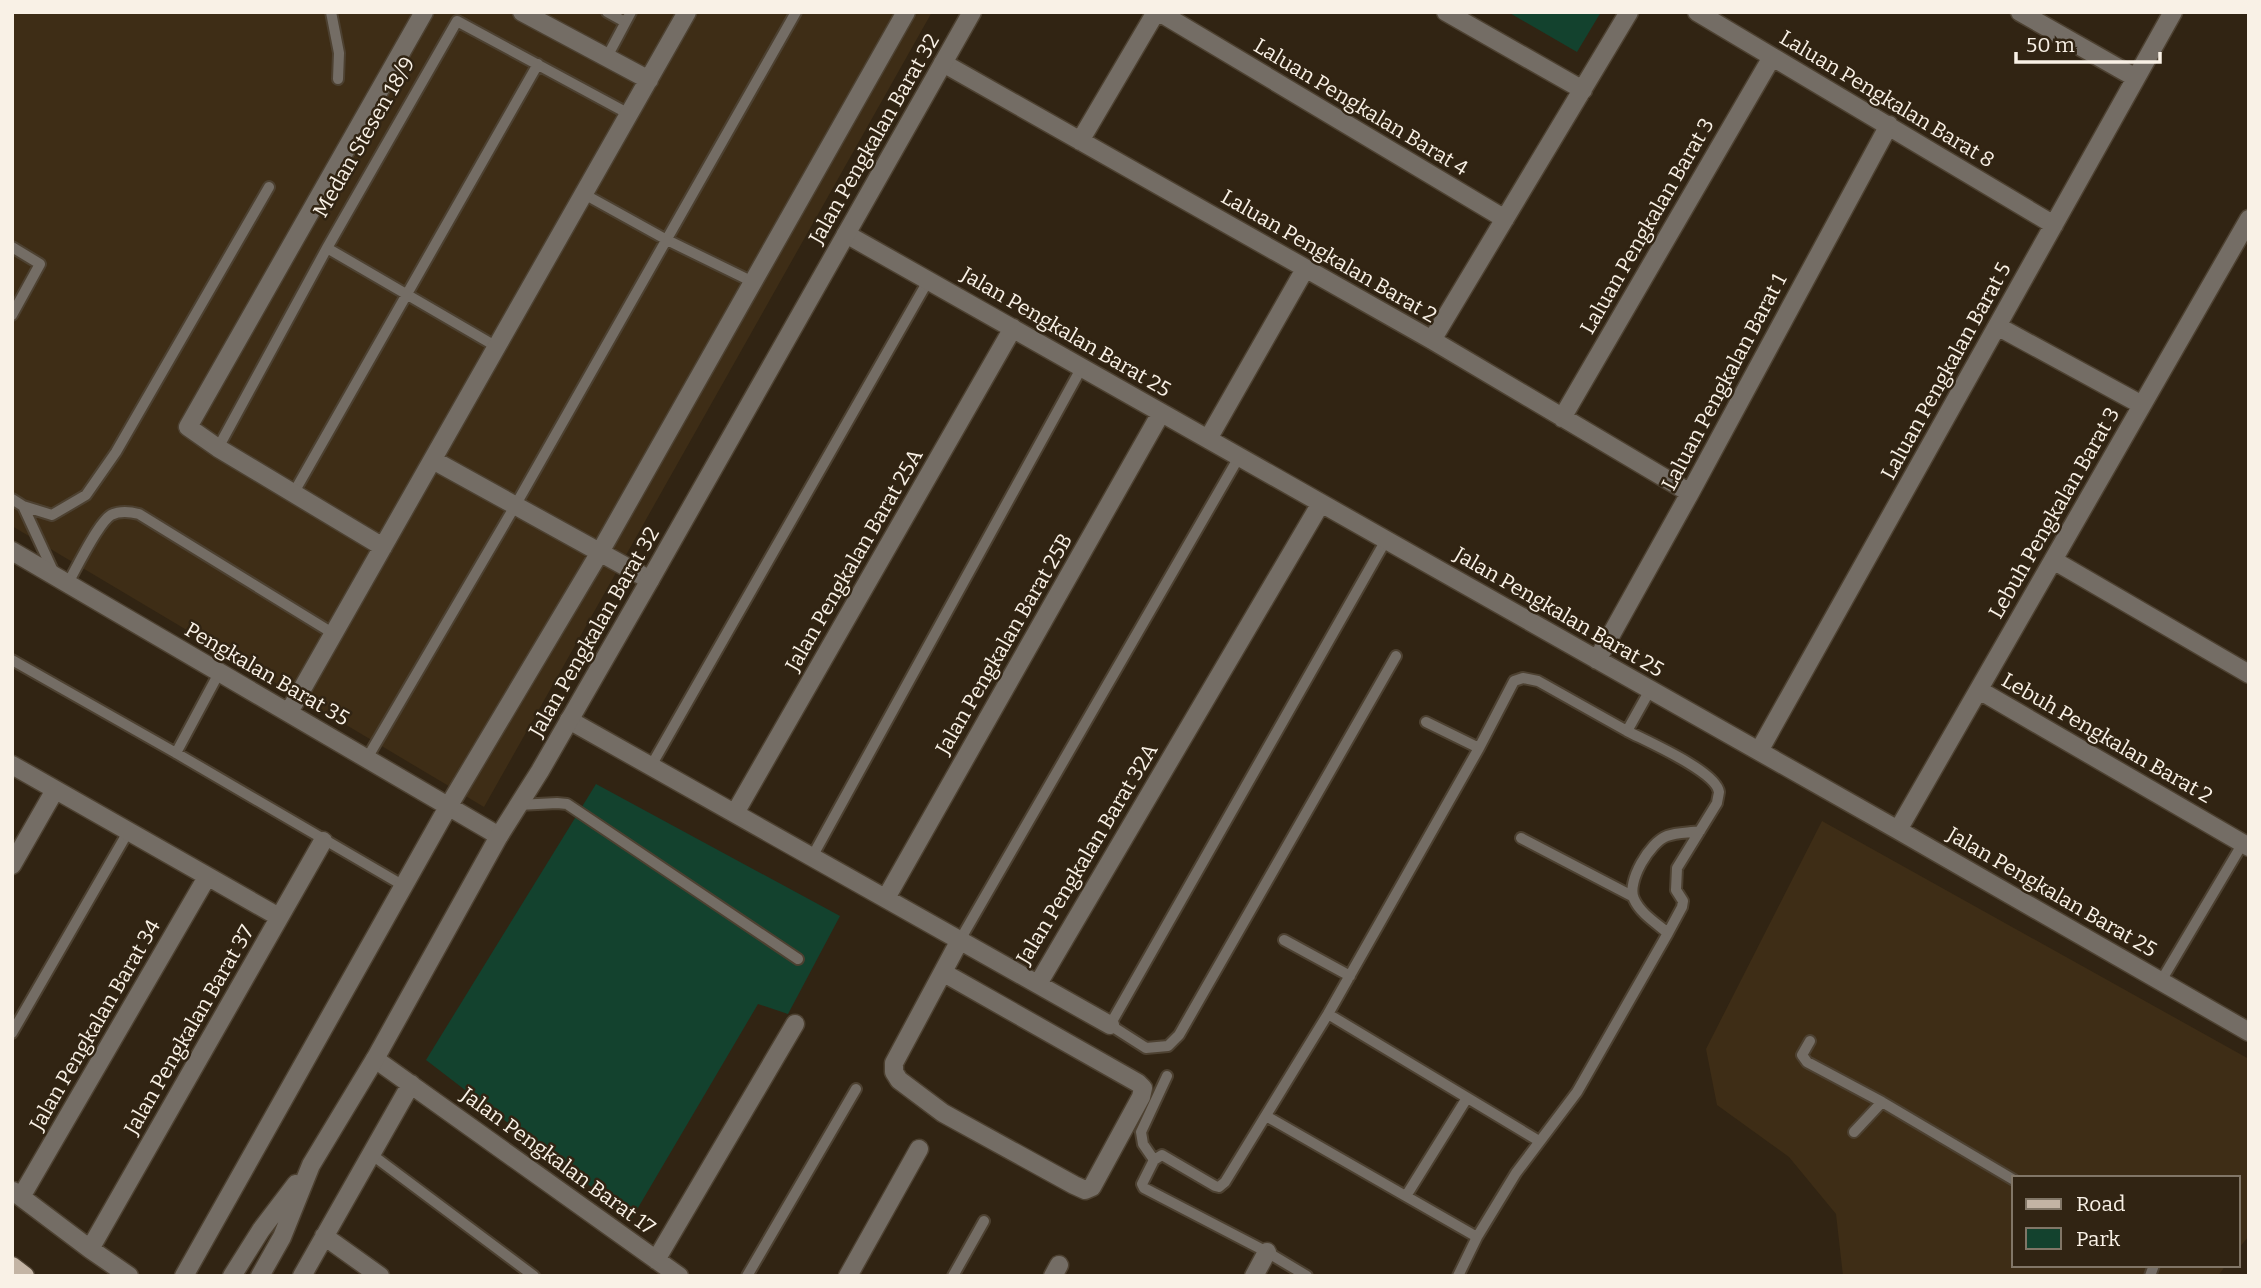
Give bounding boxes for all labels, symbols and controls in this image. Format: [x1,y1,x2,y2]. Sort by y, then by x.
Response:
scale bar [2016,21,2160,65]
street label: Laluan Pengkalan Barat 8 [1775,25,1999,173]
street label: Jalan Pengkalan Barat 32 [803,29,945,250]
text: 50 m [2026,32,2075,58]
street label: Laluan Pengkalan Barat 4 [1249,33,1473,181]
street label: Medan Stesen 18/9 [307,52,421,222]
street label: Laluan Pengkalan Barat 3 [1574,113,1720,339]
street label: Laluan Pengkalan Barat 2 [1217,184,1441,328]
street label: Laluan Pengkalan Barat 5 [1875,258,2017,484]
street label: Jalan Pengkalan Barat 25 [956,261,1175,403]
street label: Laluan Pengkalan Barat 1 [1656,269,1792,495]
street label: Lebuh Pengkalan Barat 3 [1983,403,2125,623]
street label: Jalan Pengkalan Barat 25A [779,444,928,677]
street label: Jalan Pengkalan Barat 32 [523,522,665,743]
street label: Jalan Pengkalan Barat 25B [929,529,1078,760]
street label: Jalan Pengkalan Barat 25 [1449,541,1668,683]
street label: Pengkalan Barat 35 [180,616,354,732]
street label: Lebuh Pengkalan Barat 2 [1997,667,2217,809]
street label: Jalan Pengkalan Barat 32A [1010,739,1163,970]
street label: Jalan Pengkalan Barat 25 [1942,821,2161,963]
street label: Jalan Pengkalan Barat 34 [23,915,166,1136]
street label: Jalan Pengkalan Barat 37 [118,920,260,1140]
street label: Jalan Pengkalan Barat 17 [455,1081,661,1241]
legend [2012,1176,2240,1267]
text: Road [2076,1191,2125,1217]
text: Park [2076,1226,2120,1252]

